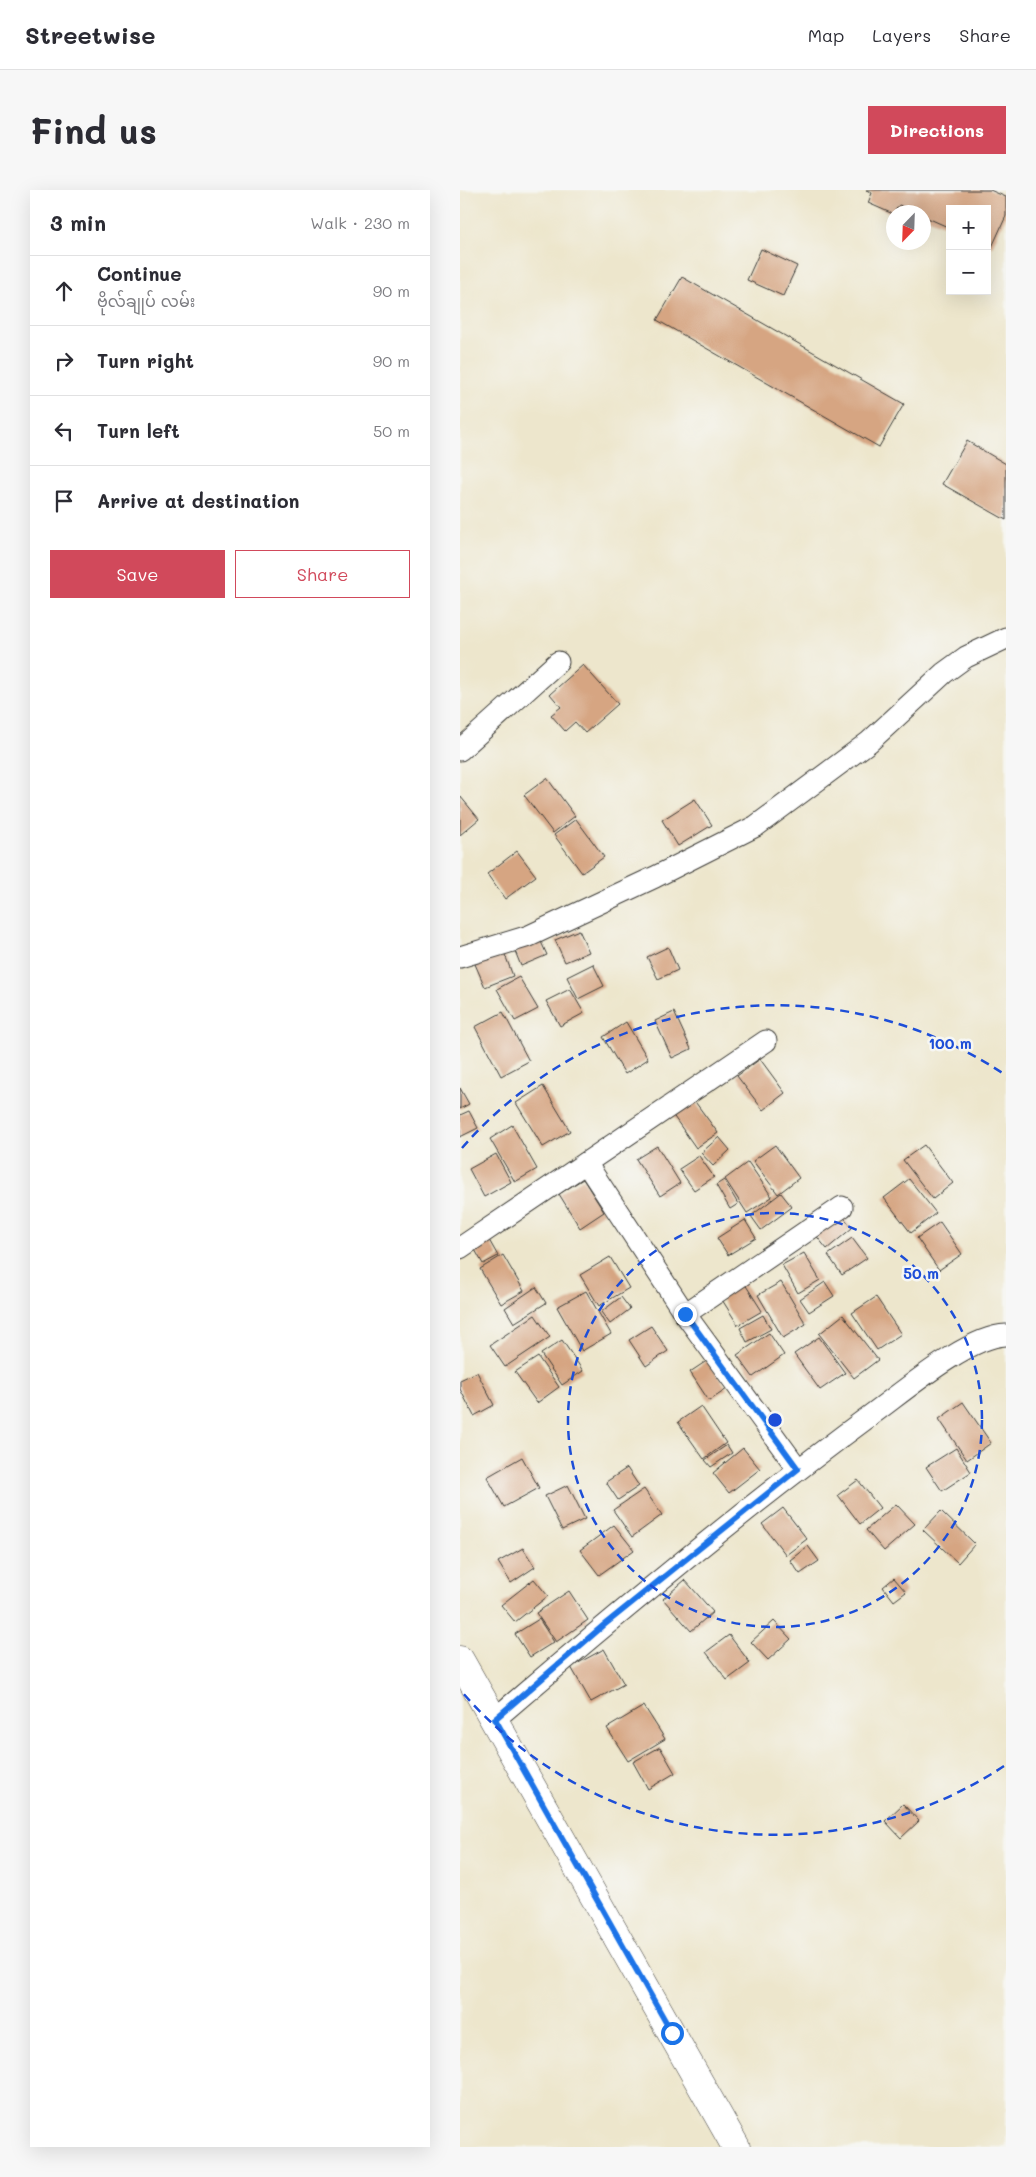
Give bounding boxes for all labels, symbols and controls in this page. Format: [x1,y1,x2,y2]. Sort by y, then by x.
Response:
text: Streetwise [25,19,155,50]
text: Map [808,23,844,47]
text: Layers [872,23,931,47]
text: Share [959,23,1011,47]
button: Directions [868,106,1006,154]
text: Find us [30,107,157,153]
north arrow [886,205,931,250]
map controls [946,205,991,295]
button: + [946,205,991,250]
text: 3 min [50,209,106,236]
text: Walk · 230 m [310,212,410,233]
button: − [946,250,991,295]
text: Continue [97,261,182,286]
icon: ahead [50,277,78,305]
text: 90 m [373,280,410,301]
text: ဗိုလ်ချုပ် လမ်း [97,290,195,311]
icon: right [50,347,78,375]
text: Turn right [97,348,194,373]
text: 90 m [373,350,410,371]
icon: left [50,417,78,445]
text: Turn left [97,418,180,443]
text: 50 m [373,420,410,441]
icon: arrive [50,487,78,515]
text: Arrive at destination [97,488,300,513]
button: Save [50,550,225,598]
button: Share [235,550,410,598]
text: 100 m [928,1033,972,1053]
text: 50 m [903,1263,939,1283]
route end [674,1303,697,1326]
centre of rings [766,1411,784,1429]
route start [661,2022,684,2045]

